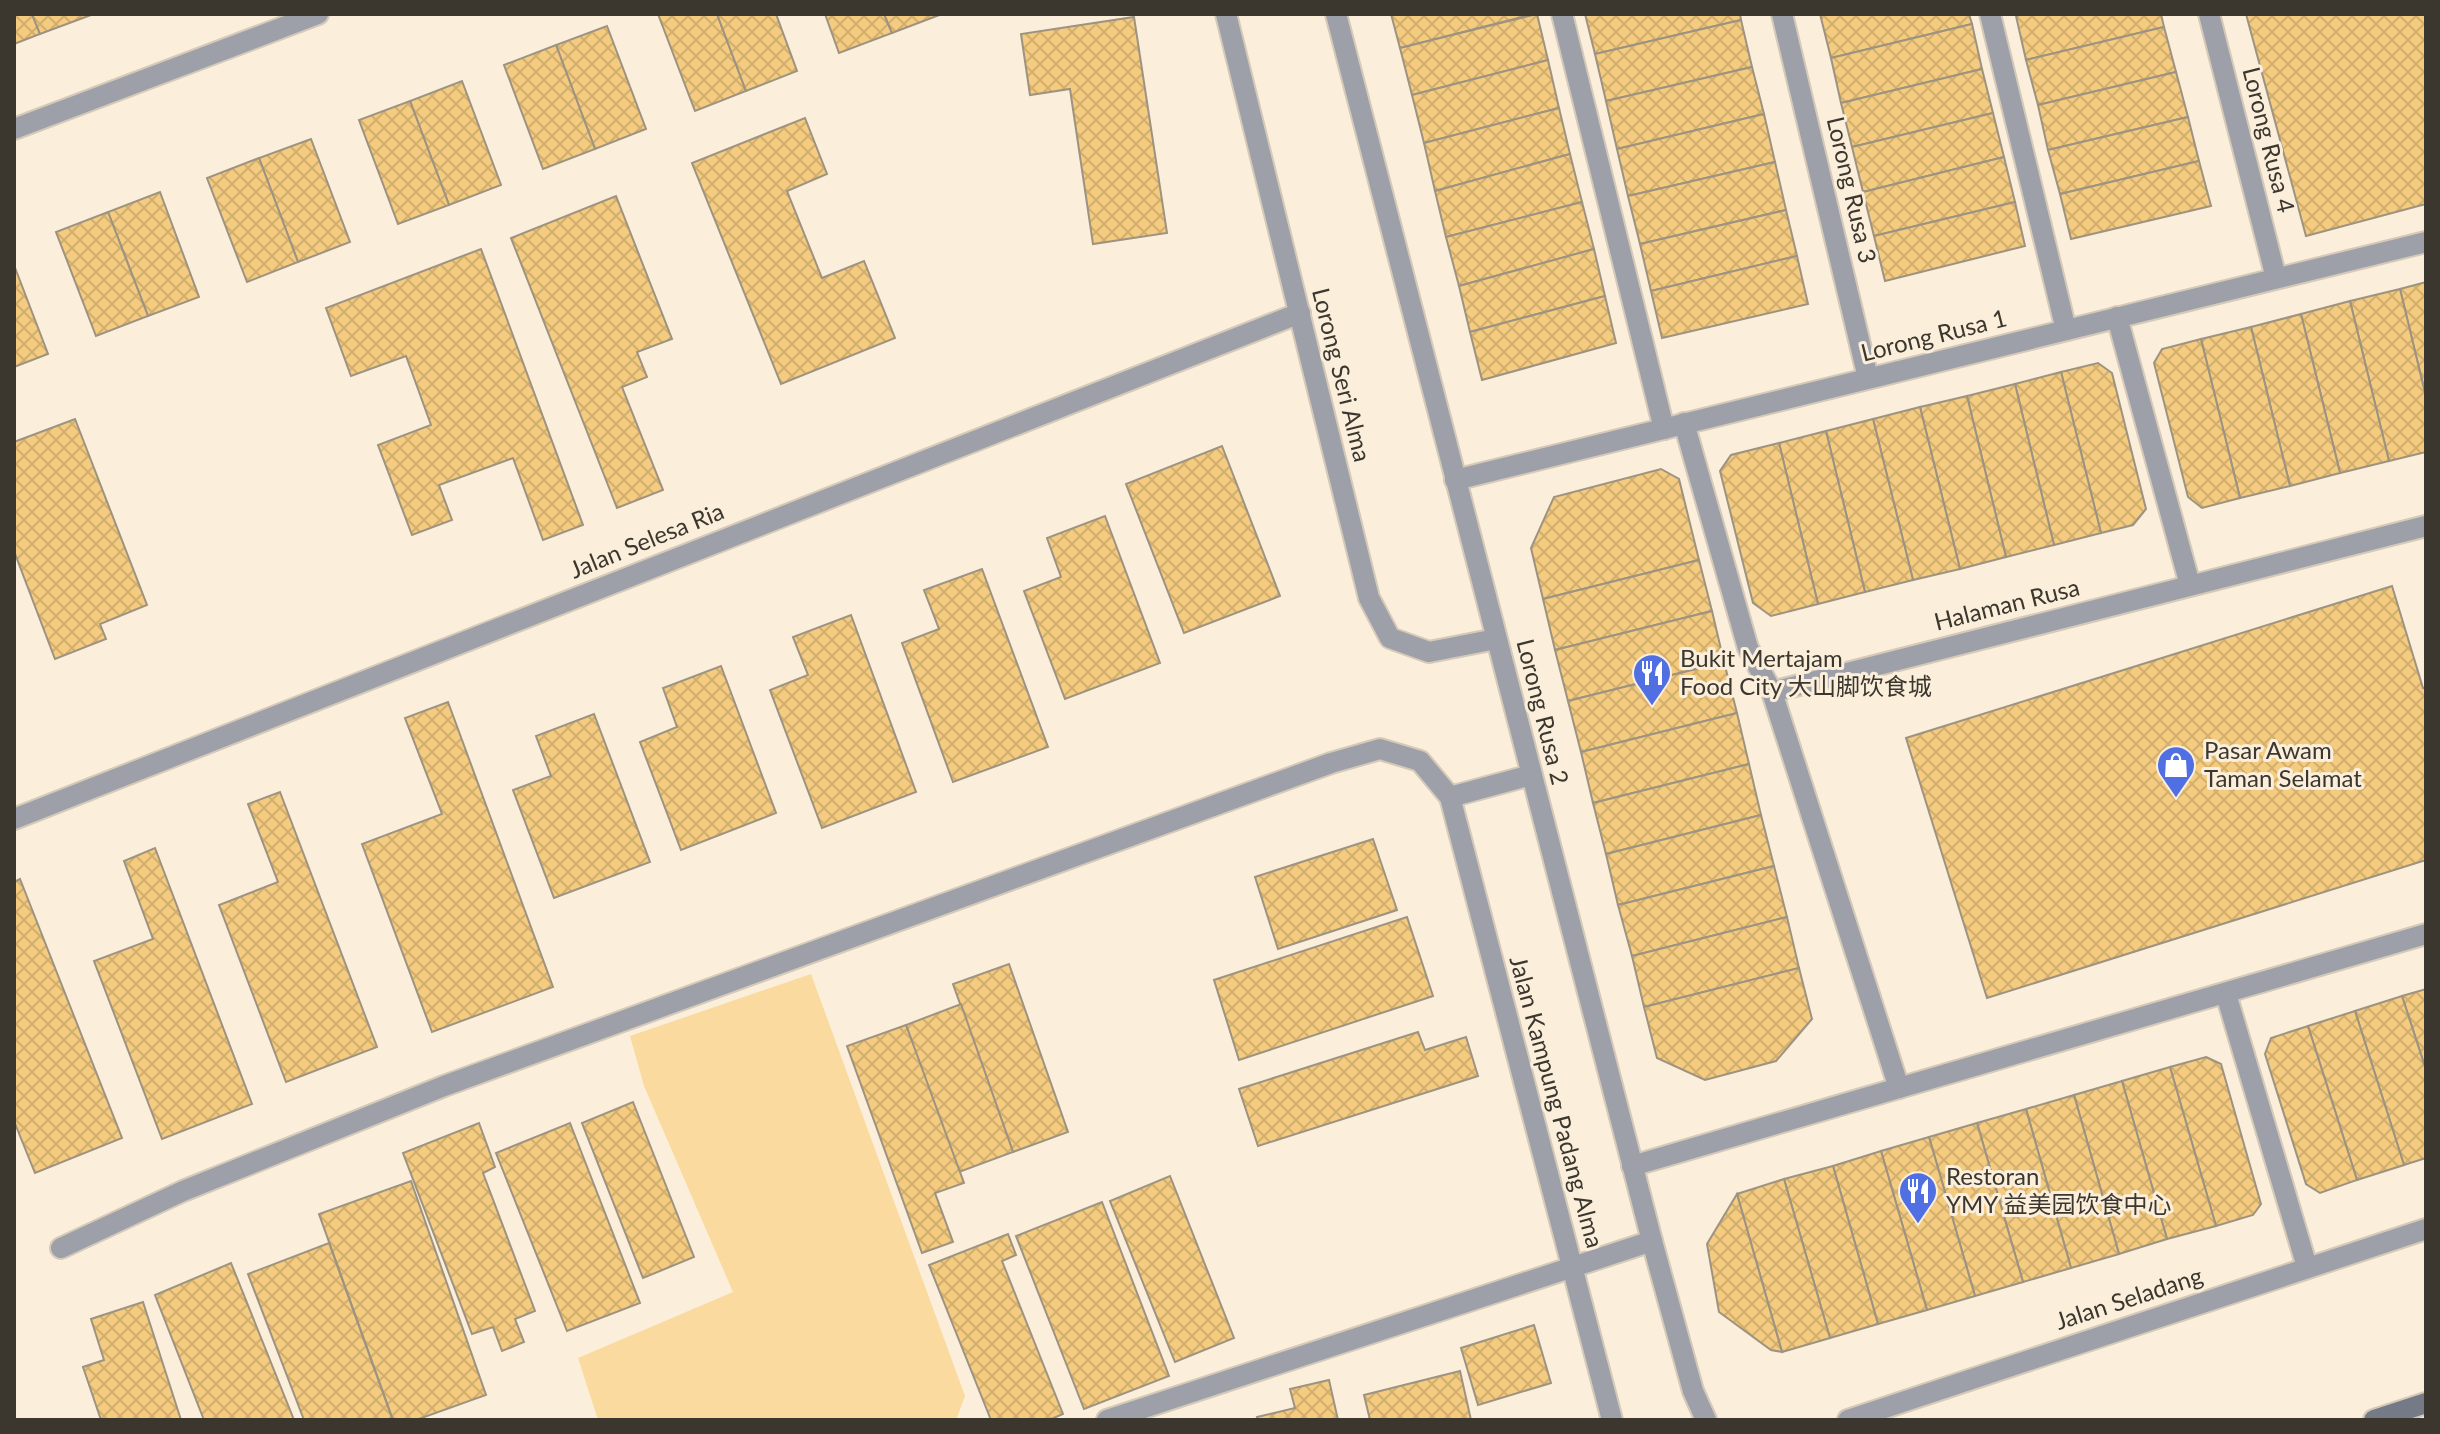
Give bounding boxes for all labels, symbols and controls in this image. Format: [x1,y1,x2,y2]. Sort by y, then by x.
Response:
street label: Lorong Rusa 4 [2237,64,2302,216]
street label: Lorong Rusa 3 [1822,114,1883,266]
street label: Lorong Seri Alma [1307,285,1378,464]
street label: Lorong Rusa 1 [1858,302,2010,367]
street label: Jalan Selesa Ria [565,496,728,584]
street label: Halaman Rusa [1931,571,2082,636]
street label: Lorong Rusa 2 [1511,636,1576,788]
place label: Bukit Mertajam Food City 大山脚饮食城 [1680,643,1932,700]
restaurant icon: Bukit Mertajam Food City 大山脚饮食城 [1631,652,1673,707]
place label: Pasar Awam Taman Selamat [2204,735,2362,792]
shop icon: Pasar Awam Taman Selamat [2155,744,2197,799]
street label: Jalan Kampung Padang Alma [1504,952,1610,1251]
place label: Restoran YMY 益美园饮食中心 [1946,1161,2171,1218]
restaurant icon: Restoran YMY 益美园饮食中心 [1897,1170,1939,1225]
street label: Jalan Seladang [2051,1260,2206,1335]

